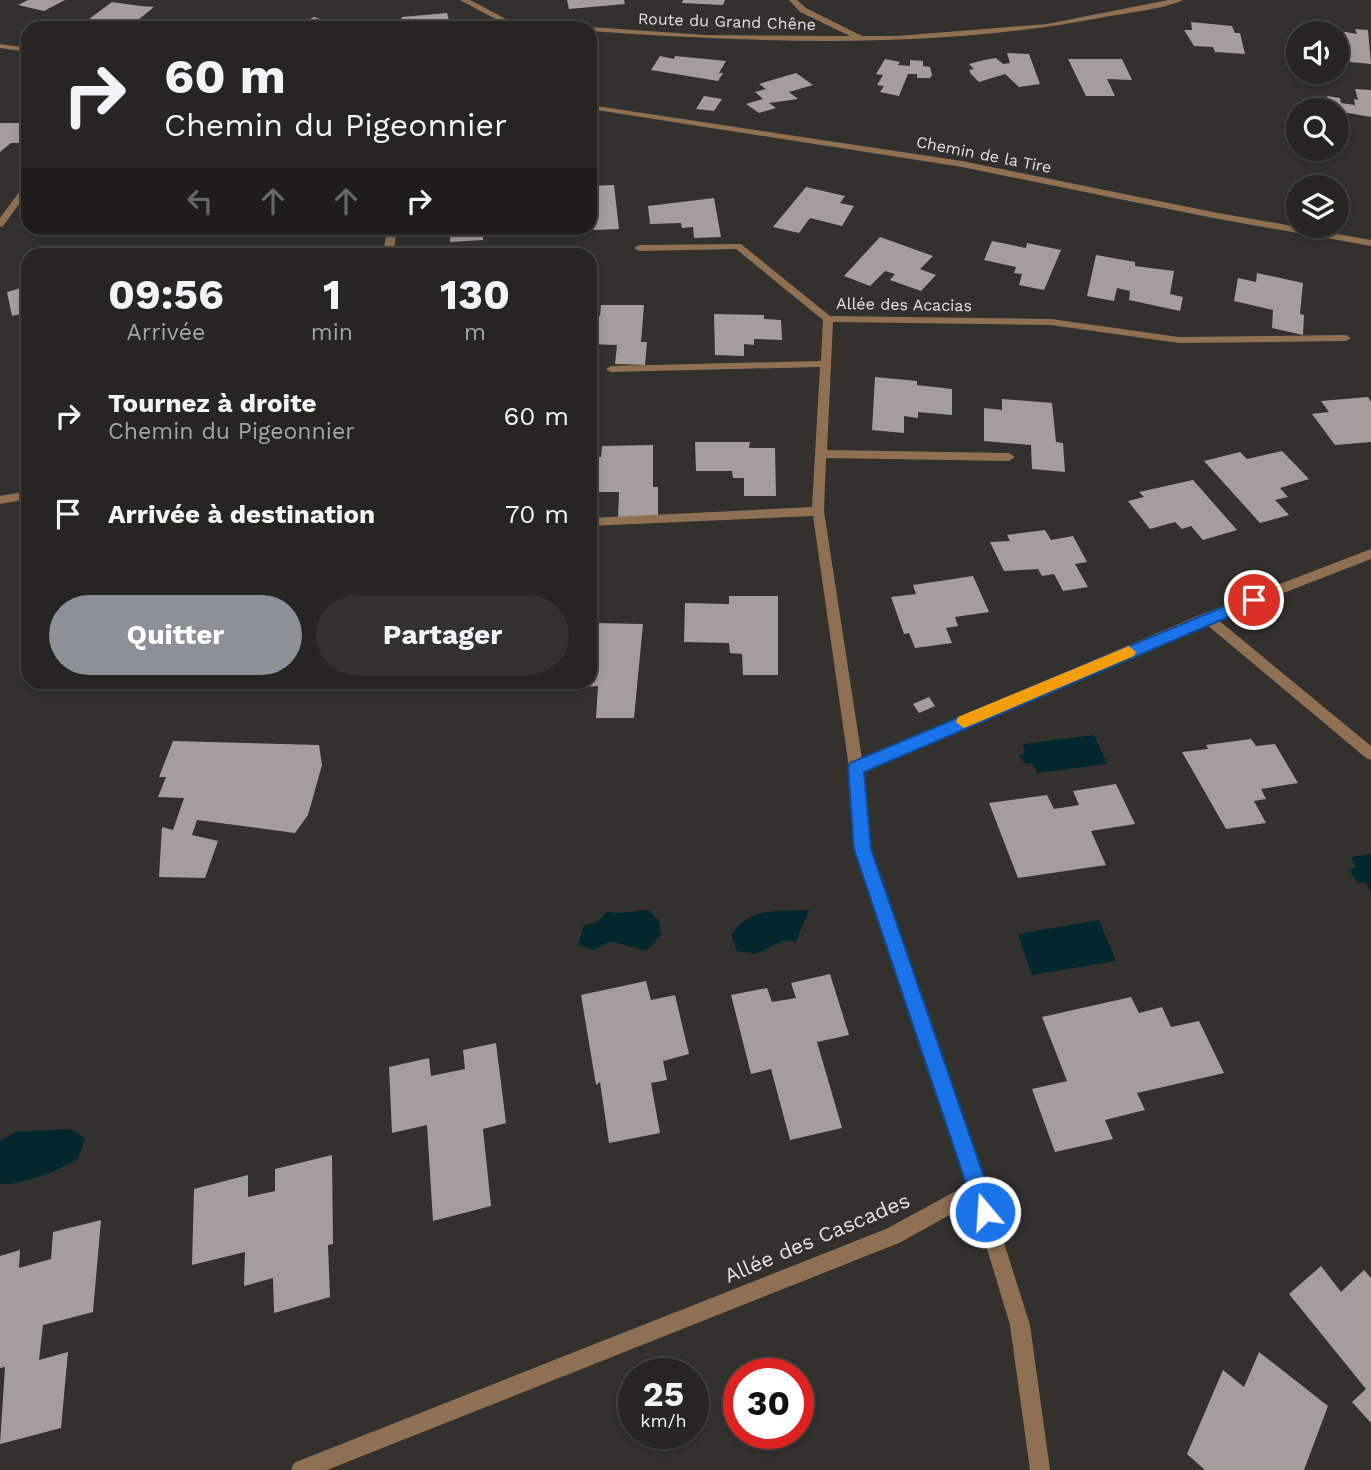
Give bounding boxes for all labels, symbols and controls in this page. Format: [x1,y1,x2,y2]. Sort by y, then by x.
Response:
street label: Route du Grand Chêne [638,9,816,34]
map controls [1286,21,1349,238]
button: sound [1286,21,1349,84]
text: 60 m [164,47,286,105]
icon: right [49,49,140,140]
button: search [1286,98,1349,161]
text: Chemin du Pigeonnier [164,106,507,144]
street label: Chemin de la Tire [915,132,1053,177]
button: layers [1286,175,1349,238]
icon: left [181,182,219,220]
icon: ahead [254,182,292,220]
icon: ahead [327,182,365,220]
icon: right [400,182,438,220]
text: 09:56 [108,270,224,319]
text: 1 [323,270,341,319]
text: 130 [440,270,510,319]
street label: Allée des Acacias [836,294,972,315]
text: Arrivée [127,319,205,346]
text: min [311,319,353,346]
text: m [464,319,486,346]
text: Tournez à droite [108,388,317,418]
icon: right [49,397,87,435]
text: 60 m [503,401,569,431]
text: Chemin du Pigeonnier [108,418,355,445]
icon: arrive [49,495,87,533]
text: Arrivée à destination [108,499,375,529]
text: 70 m [505,499,569,529]
pin [1224,570,1284,630]
icon: arrive [1235,581,1273,619]
button: Quitter [49,595,302,675]
button: Partager [316,595,569,675]
position arrow [948,1175,1022,1249]
street label: Allée des Cascades [720,1187,913,1288]
speed limit sign: 30 [723,1358,814,1449]
text: 25 [643,1373,684,1415]
text: km/h [640,1410,687,1431]

